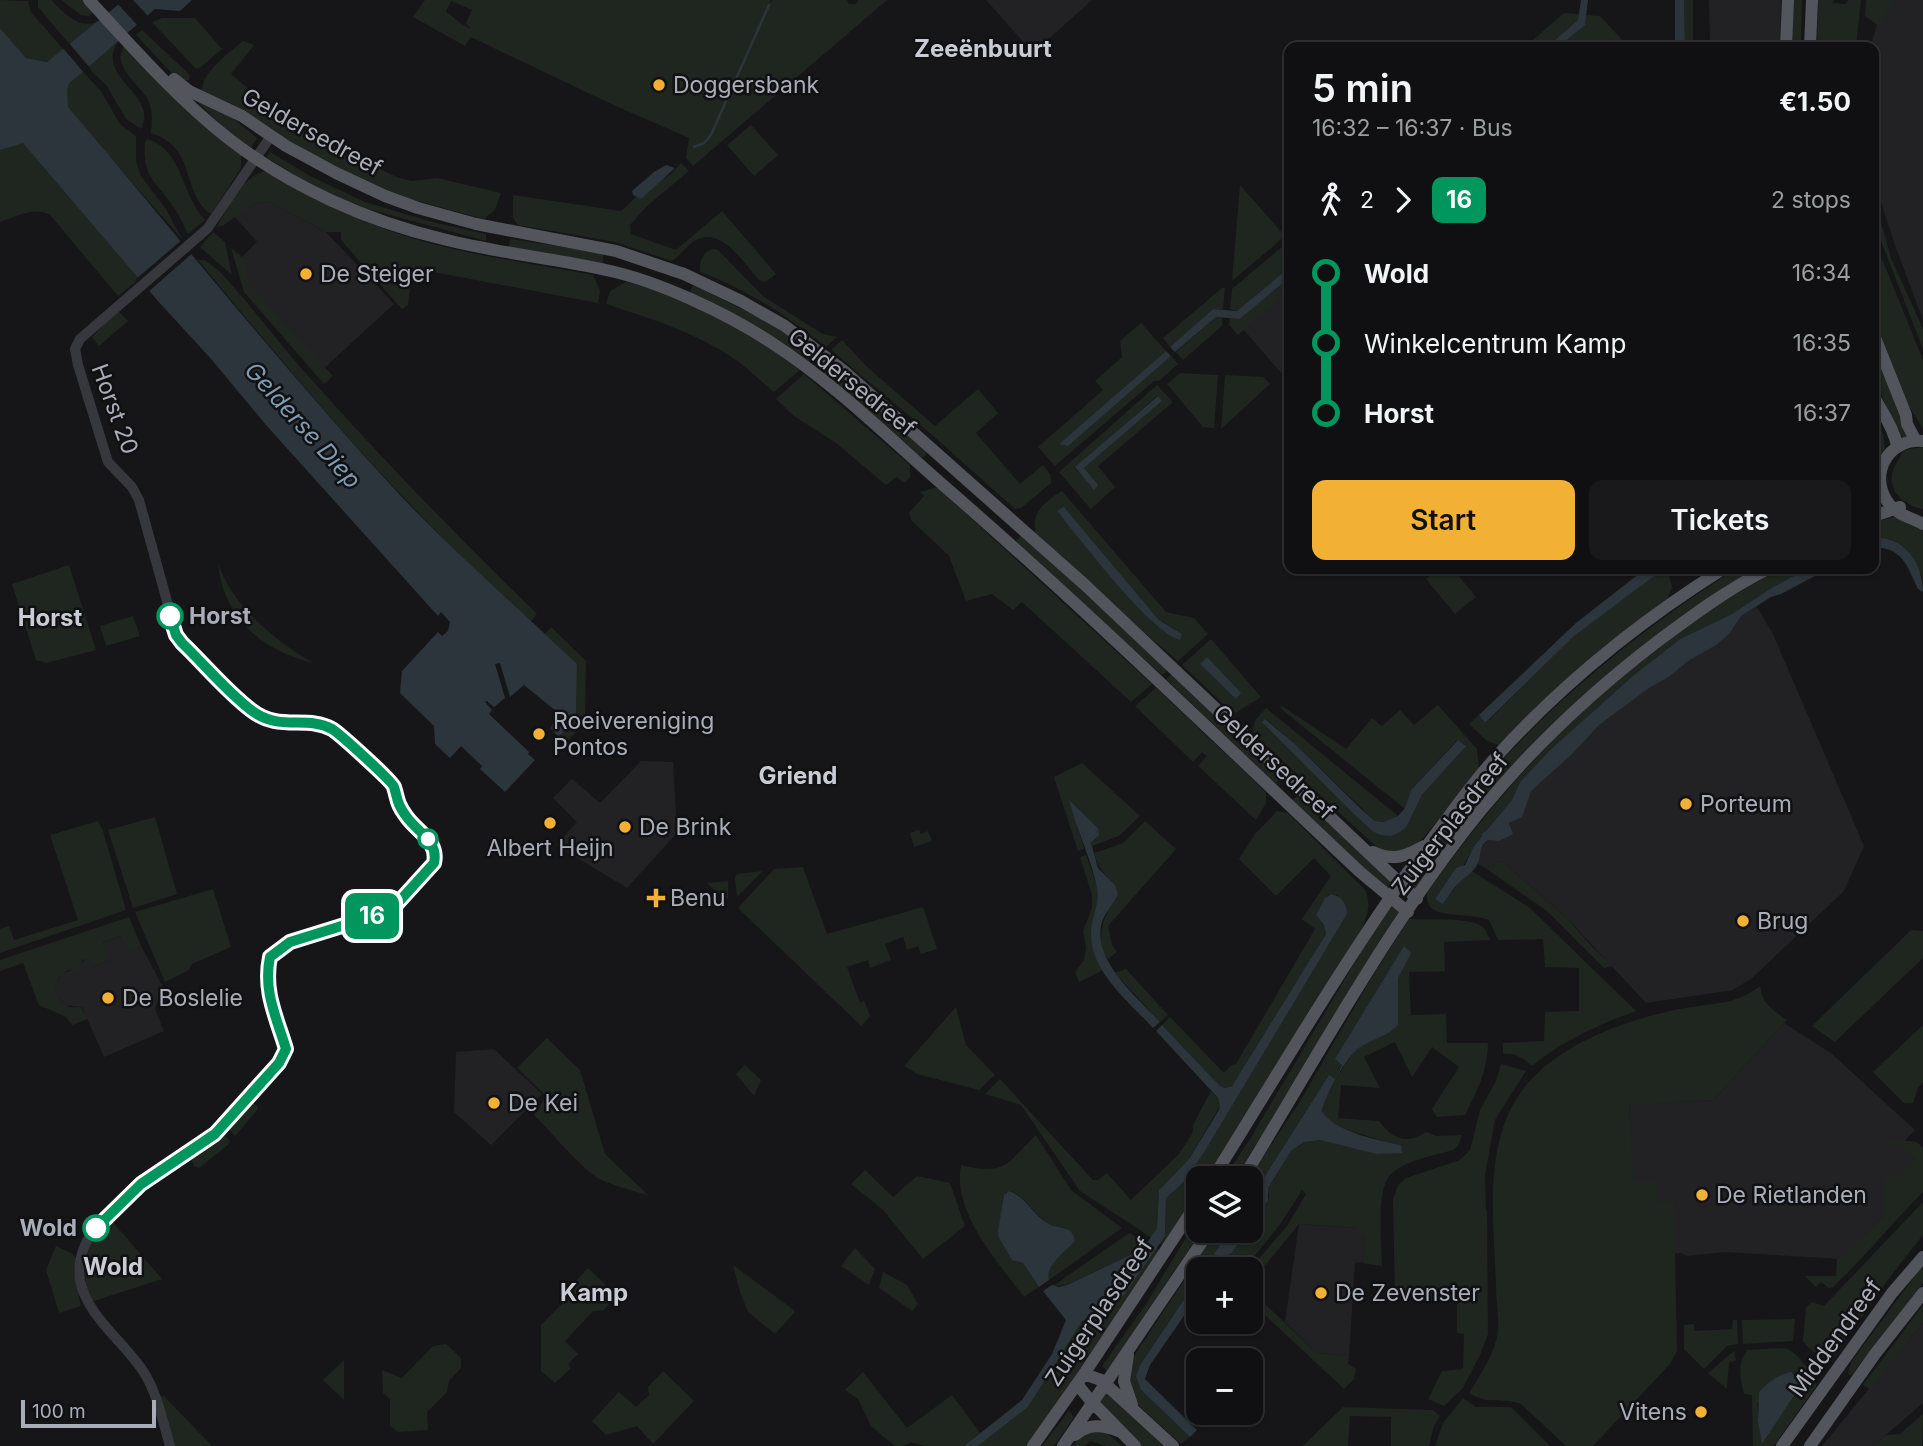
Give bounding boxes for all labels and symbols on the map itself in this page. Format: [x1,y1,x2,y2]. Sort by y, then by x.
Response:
district label: Zeeënbuurt [914,34,1052,63]
place label: Doggersbank [673,71,820,99]
marker: Doggersbank [651,77,667,93]
street label: Geldersedreef [237,82,387,182]
place label: De Steiger [320,260,434,288]
marker: De Steiger [298,266,314,282]
street label: Geldersedreef [783,322,922,442]
water label: Gelderse Diep [239,356,367,494]
street label: Horst 20 [86,360,144,458]
place label: Horst [189,602,252,630]
district label: Horst [18,603,83,632]
marker: Horst [157,603,183,629]
street label: Geldersedreef [1208,699,1341,826]
place label: Roeivereniging Pontos [553,707,714,761]
marker: Roeivereniging Pontos [531,726,547,742]
street label: Zuigerplasdreef [1386,747,1514,901]
district label: Griend [759,761,837,790]
place label: Porteum [1700,790,1792,818]
marker: Porteum [1678,796,1694,812]
place label: De Brink [639,813,732,841]
marker: Albert Heijn [542,815,558,831]
marker: De Brink [617,819,633,835]
unlabelled marker [418,829,438,849]
place label: Albert Heijn [486,834,614,862]
place label: Benu [670,884,726,912]
marker: Benu [648,890,664,906]
line badge: 16 [340,893,404,939]
place label: Brug [1757,907,1808,935]
marker: Brug [1735,913,1751,929]
place label: De Boslelie [122,984,243,1012]
marker: De Boslelie [100,990,116,1006]
place label: De Kei [508,1089,578,1117]
marker: De Kei [486,1095,502,1111]
place label: De Rietlanden [1716,1181,1867,1209]
marker: De Rietlanden [1694,1187,1710,1203]
place label: Wold [19,1214,77,1242]
marker: Wold [83,1215,109,1241]
street label: Zuigerplasdreef [1039,1232,1159,1391]
district label: Wold [83,1252,143,1281]
street label: Middendreef [1783,1273,1888,1403]
district label: Kamp [560,1278,628,1307]
place label: De Zevenster [1335,1279,1480,1307]
marker: De Zevenster [1313,1285,1329,1301]
scale bar [21,1397,156,1429]
place label: Vitens [1619,1398,1687,1426]
marker: Vitens [1693,1404,1709,1420]

